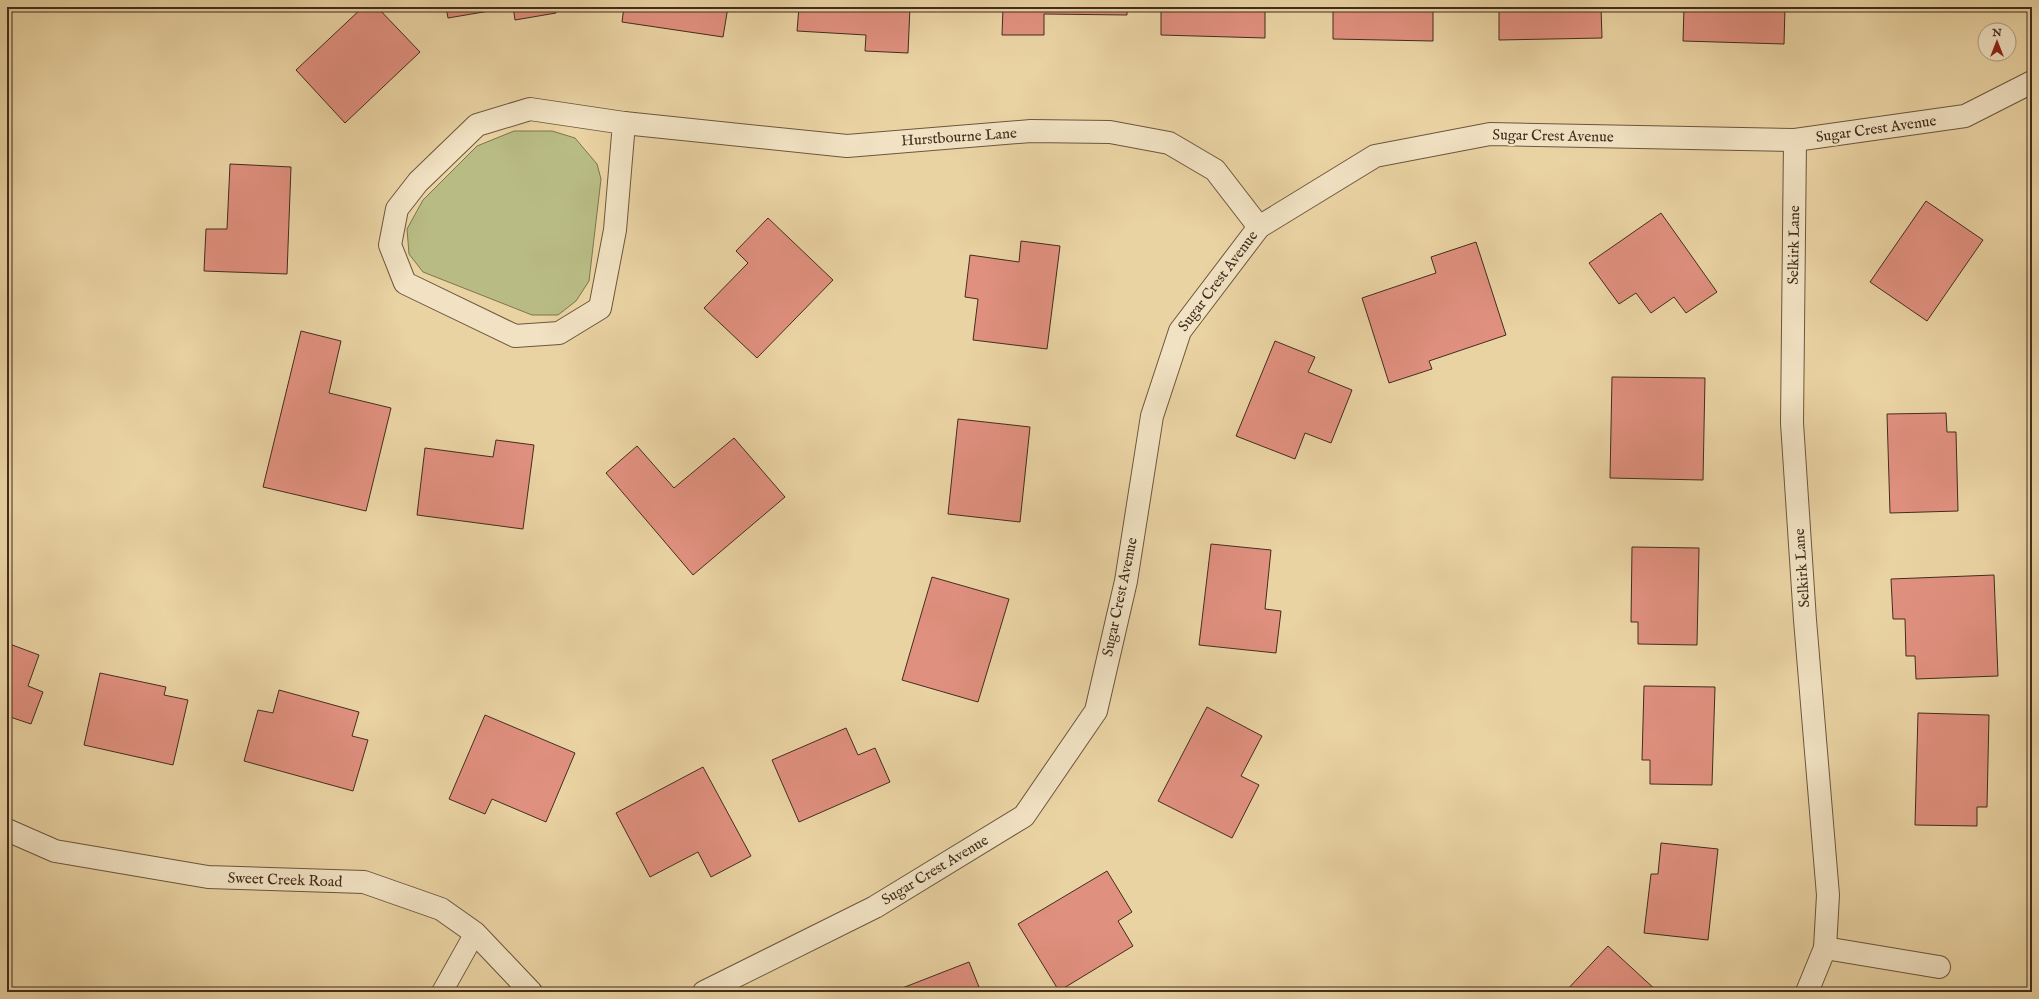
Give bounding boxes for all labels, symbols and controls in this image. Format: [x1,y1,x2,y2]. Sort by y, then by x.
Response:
north arrow [1977,22,2017,62]
text: N [1991,26,2002,40]
street label: Sugar Crest Avenue [1815,111,1938,147]
street label: Hurstbourne Lane [901,123,1018,151]
street label: Sugar Crest Avenue [1492,125,1614,147]
street label: Selkirk Lane [1784,205,1804,285]
street label: Sugar Crest Avenue [1174,227,1262,335]
street label: Selkirk Lane [1790,528,1814,608]
street label: Sugar Crest Avenue [1098,536,1142,658]
street label: Sugar Crest Avenue [878,831,992,909]
street label: Sweet Creek Road [227,869,344,892]

